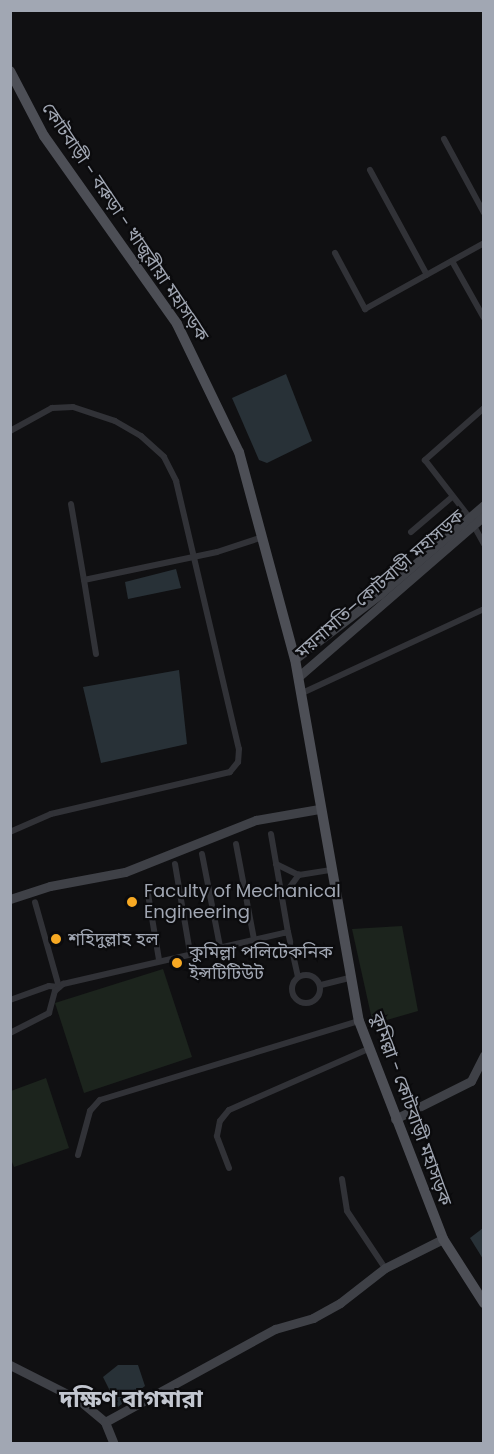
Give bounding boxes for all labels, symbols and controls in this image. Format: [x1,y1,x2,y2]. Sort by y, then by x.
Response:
street label: কোটবাড়ী - বরুড়া - খাজুরীয়া মহাসড়ক [37,99,213,345]
street label: ময়নামতি–কোটবাড়ী মহাসড়ক [291,505,469,663]
place label: Faculty of Mechanical Engineering [144,881,341,924]
marker: Faculty of Mechanical Engineering [125,895,139,909]
place label: শহিদুল্লাহ হল [68,928,159,950]
marker: শহিদুল্লাহ হল [49,932,63,946]
place label: কুমিল্লা পলিটেকনিক ইন্সটিটিউট [189,942,333,984]
marker: কুমিল্লা পলিটেকনিক ইন্সটিটিউট [170,956,184,970]
street label: কুমিল্লা - কোটবাড়ী মহাসড়ক [366,1009,456,1209]
district label: দক্ষিণ বাগমারা [59,1385,203,1413]

